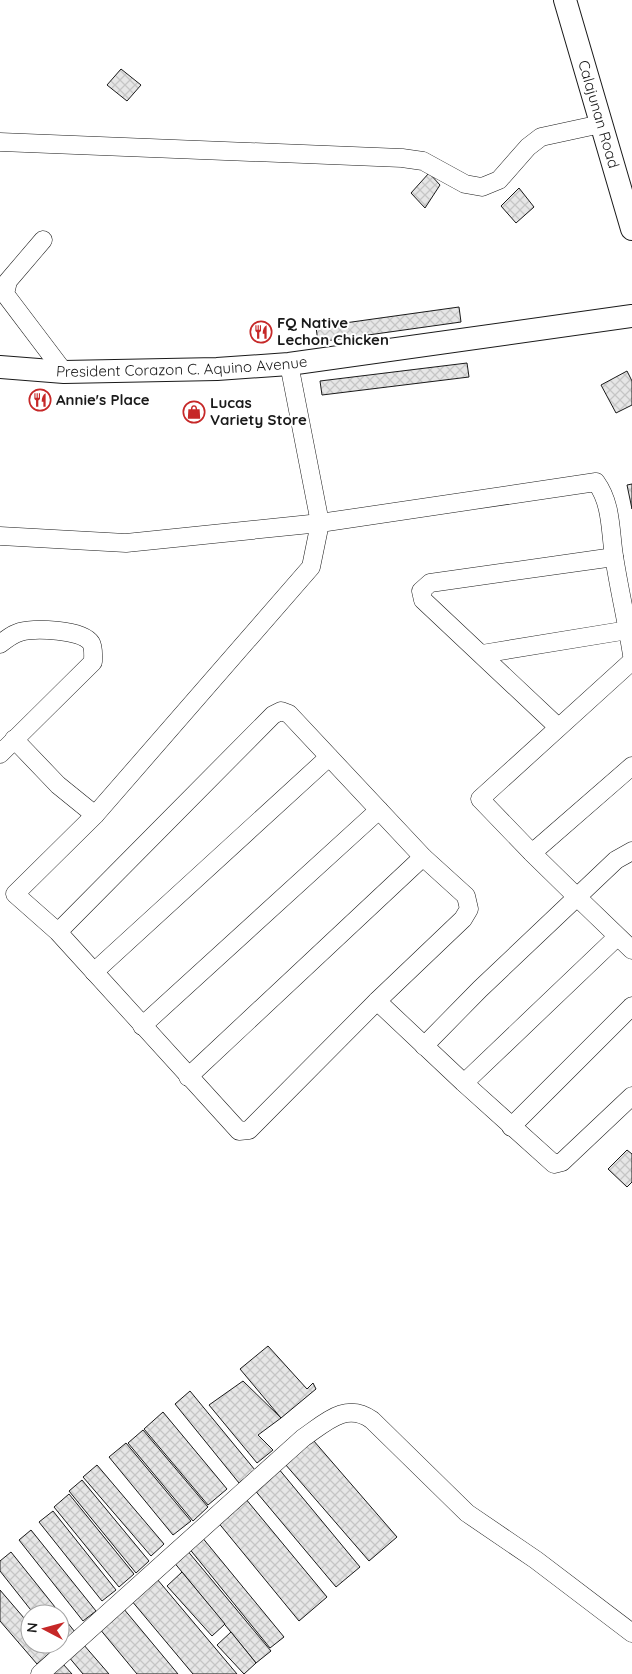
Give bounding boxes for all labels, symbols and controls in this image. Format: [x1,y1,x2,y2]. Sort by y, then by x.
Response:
street label: Calajunan Road [574,58,624,170]
place label: FQ Native Lechon Chicken [277,313,389,349]
restaurant icon: FQ Native Lechon Chicken [249,320,273,344]
street label: President Corazon C. Aquino Avenue [55,352,308,381]
restaurant icon: Annie's Place [28,388,52,412]
place label: Annie's Place [56,390,150,409]
place label: Lucas Variety Store [210,393,307,429]
shop icon: Lucas Variety Store [182,400,206,424]
north arrow [20,1604,70,1654]
text: N [23,1622,42,1634]

